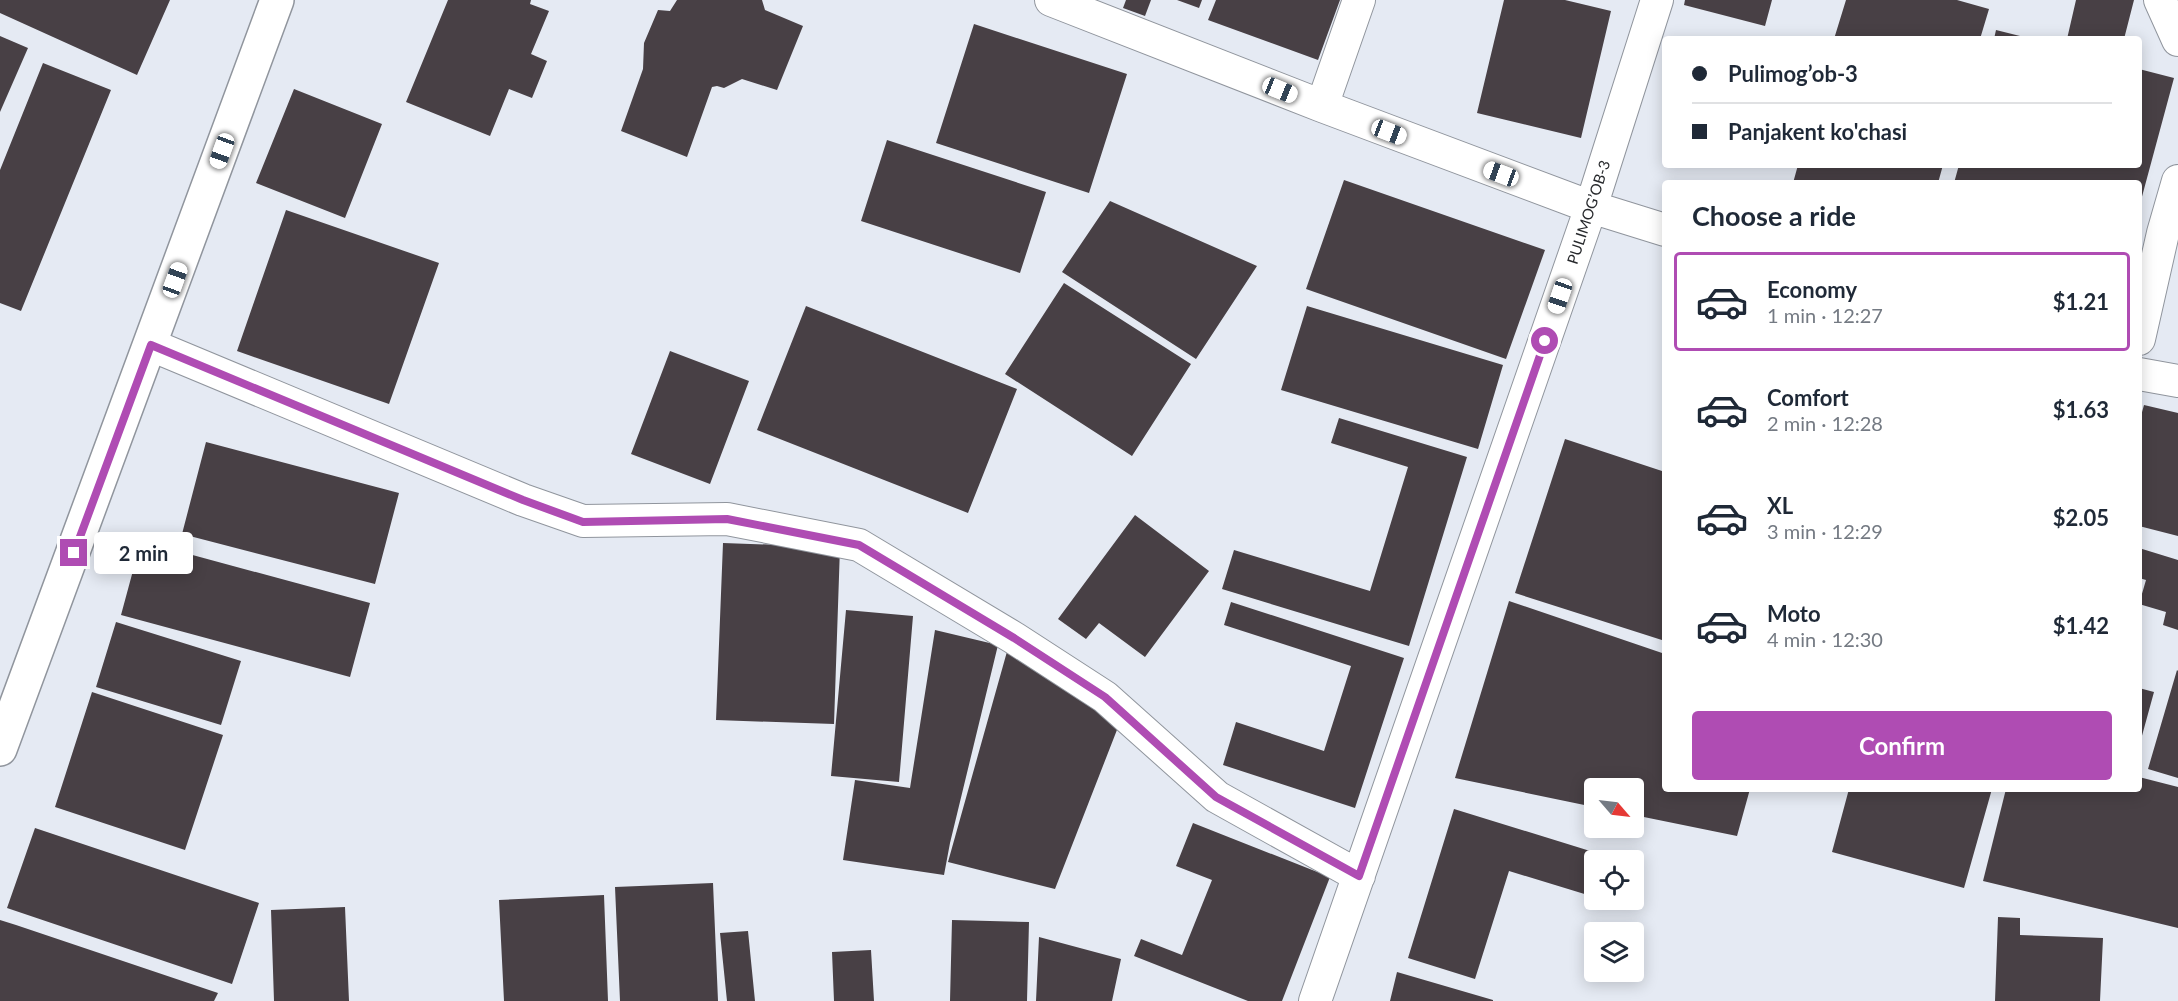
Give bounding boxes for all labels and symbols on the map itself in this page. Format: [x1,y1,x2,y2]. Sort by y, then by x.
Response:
car [1260,75,1300,105]
car [1369,117,1409,147]
car [207,131,237,171]
street label: PULIMOG’OB-3 [1563,158,1613,266]
car [1481,159,1521,189]
car [160,260,190,300]
car [1546,276,1574,316]
route start [1531,327,1558,354]
callout: 2 min [95,532,194,574]
route end [60,539,87,566]
north arrow [1584,778,1644,838]

